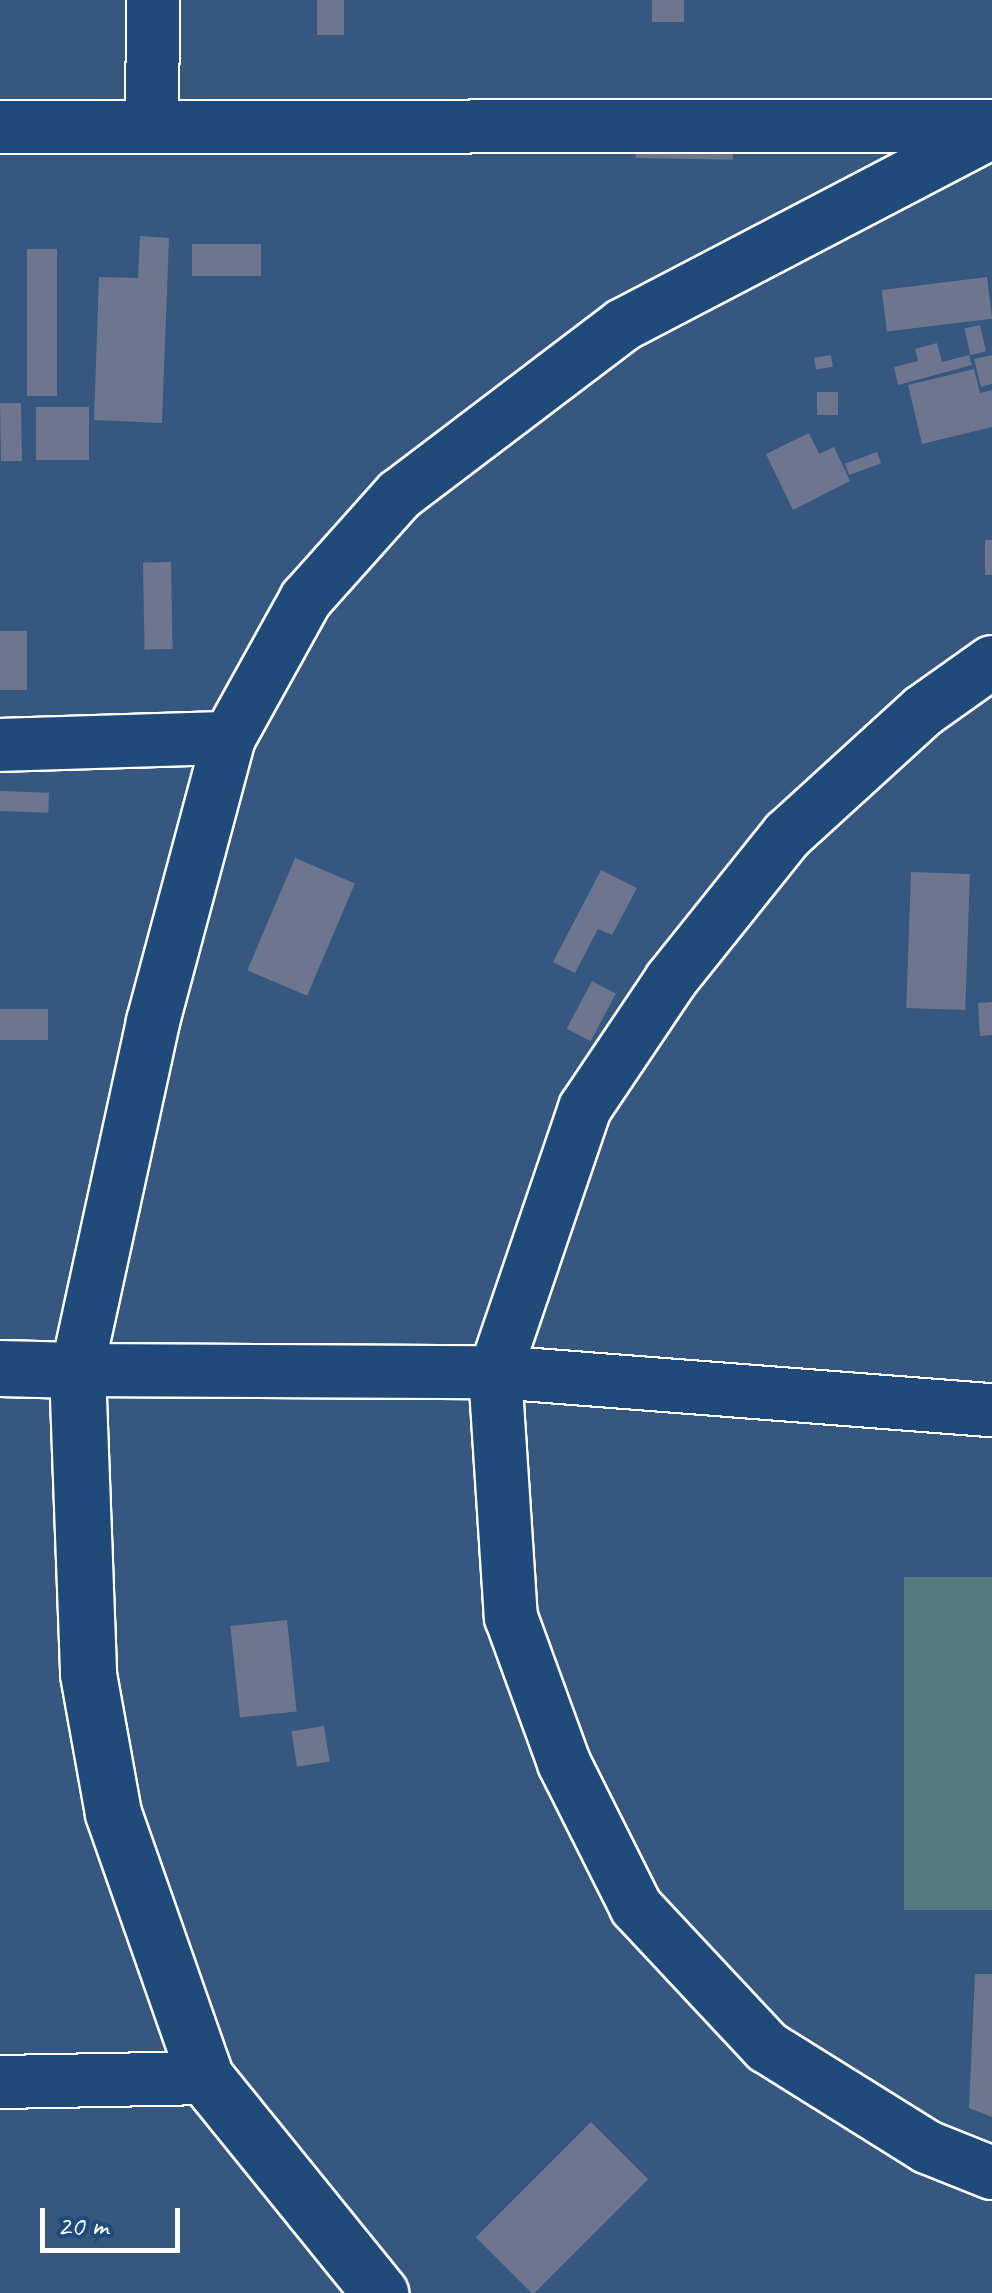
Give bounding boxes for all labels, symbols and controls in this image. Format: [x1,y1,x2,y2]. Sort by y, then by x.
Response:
scale bar [45,2188,185,2250]
text: 20 m [57,2206,108,2244]

